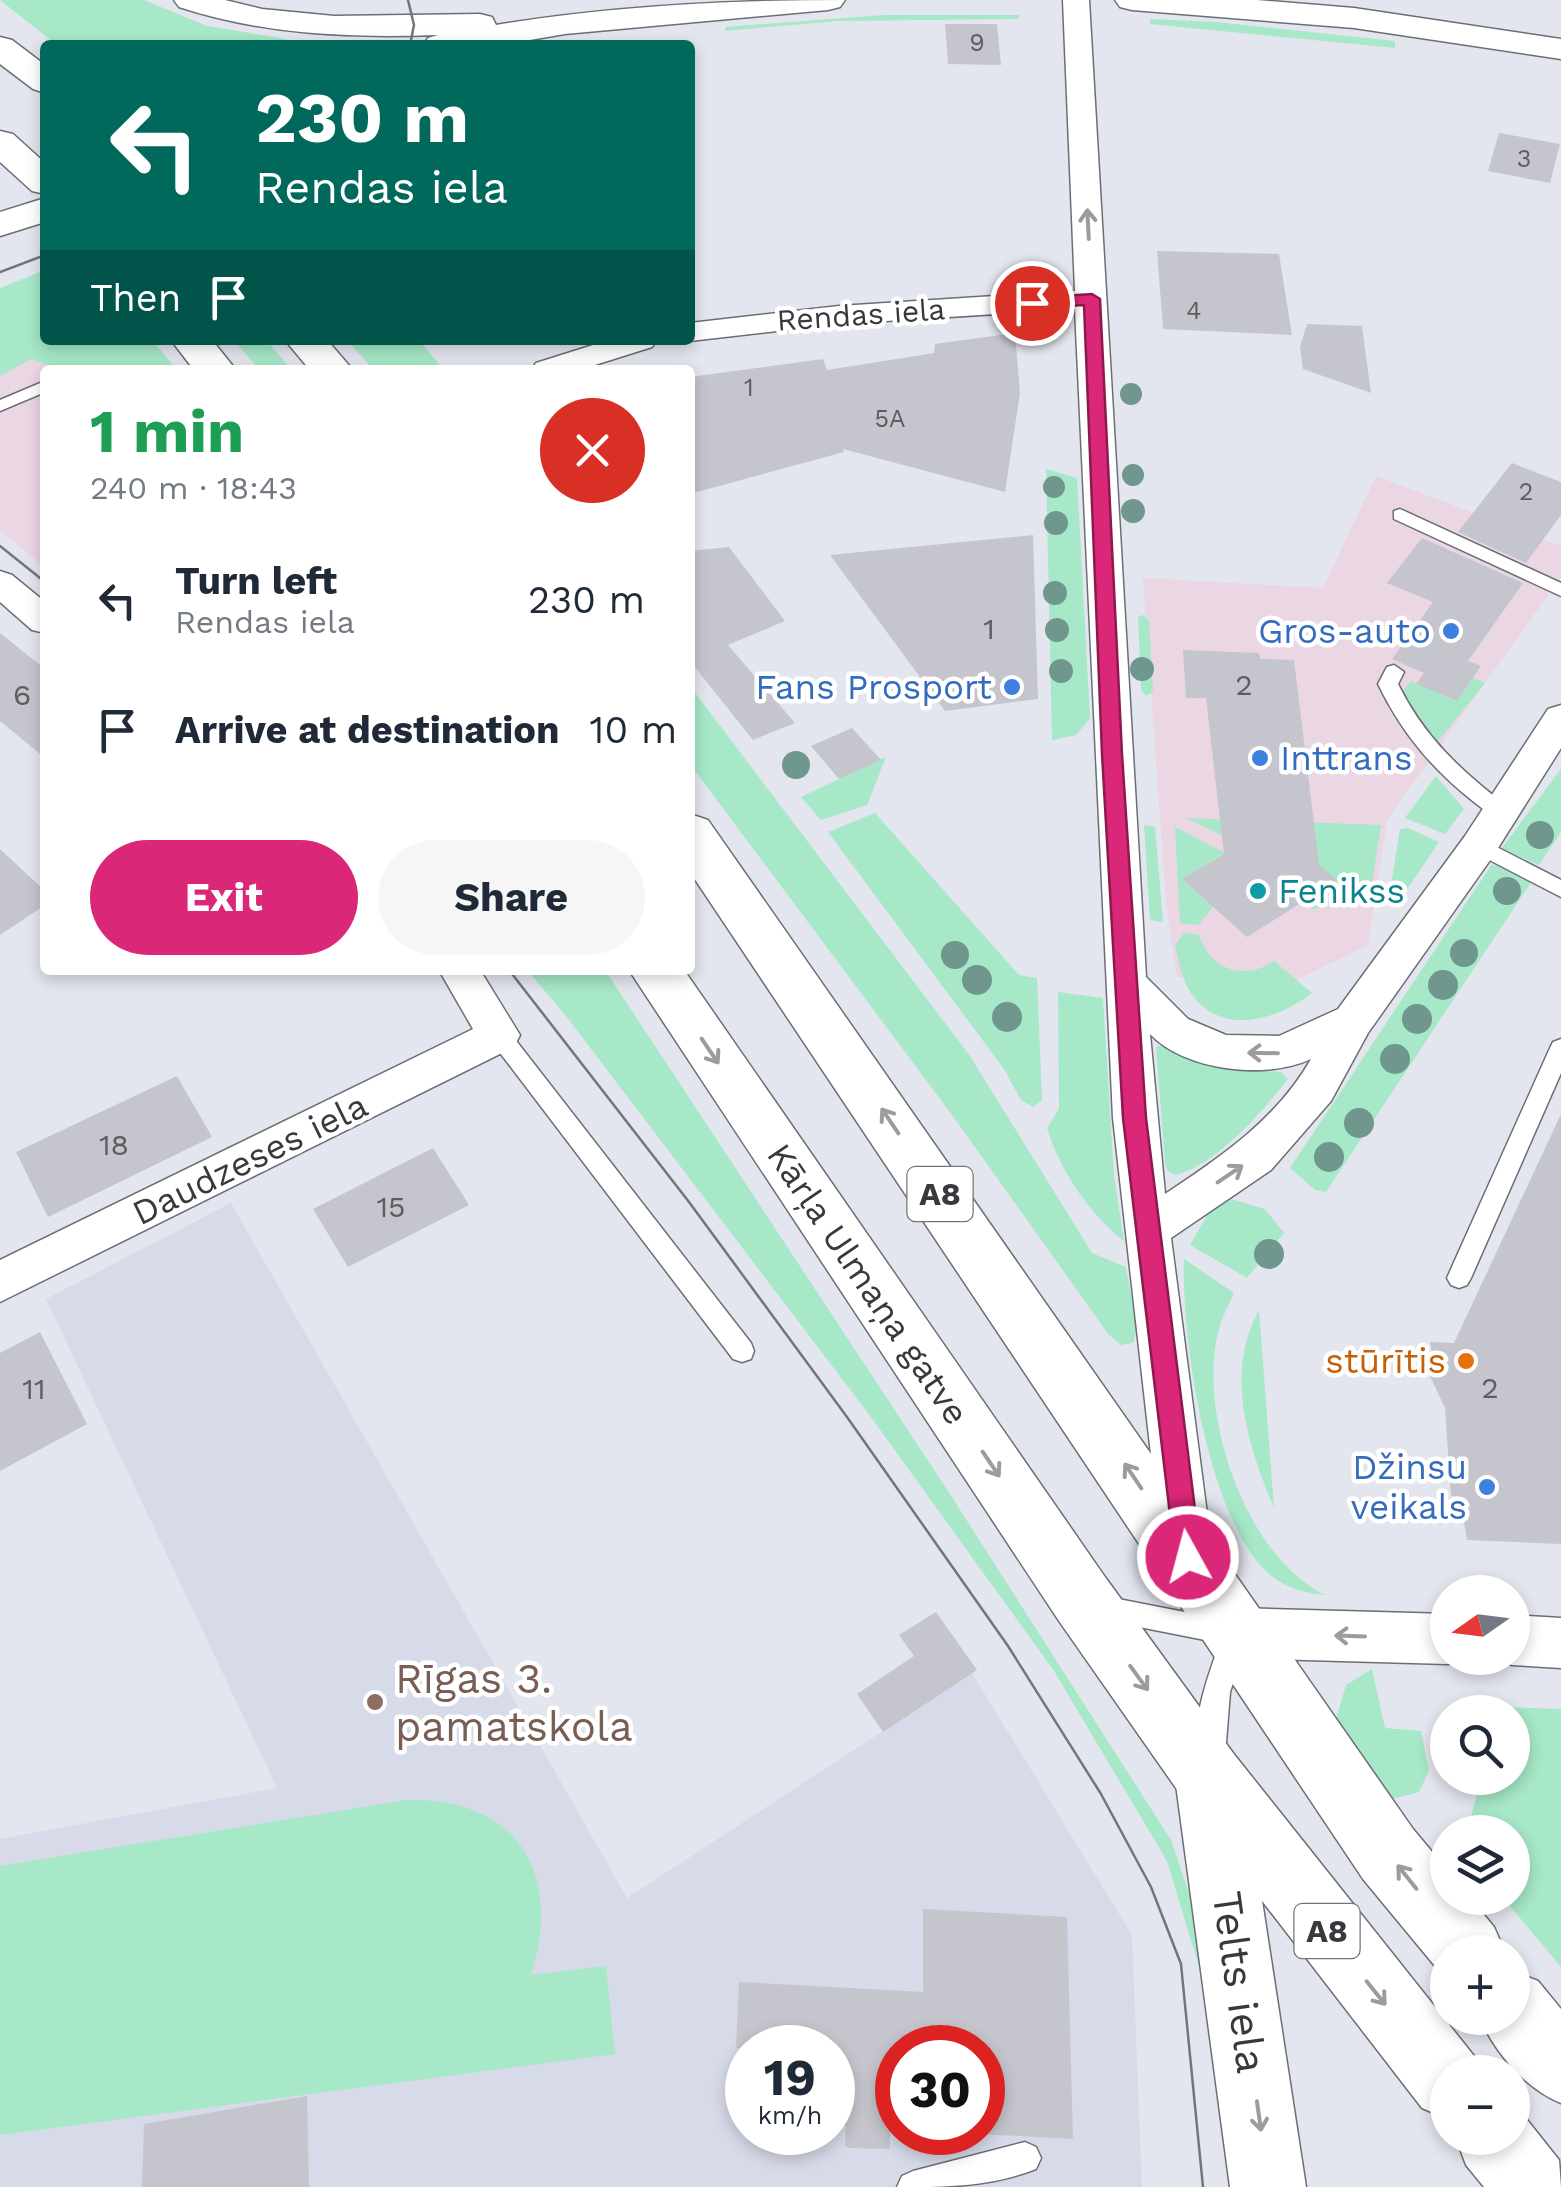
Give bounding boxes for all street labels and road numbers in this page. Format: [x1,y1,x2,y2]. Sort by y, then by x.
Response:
street label: Rendas iela [776,291,946,338]
street label: Daudzeses iela [126,1084,374,1234]
street label: Kārļa Ulmaņa gatve [758,1135,978,1433]
road number: A8 [908,1167,972,1221]
street label: Telts iela [1203,1888,1277,2076]
road number: A8 [1294,1904,1360,1958]

